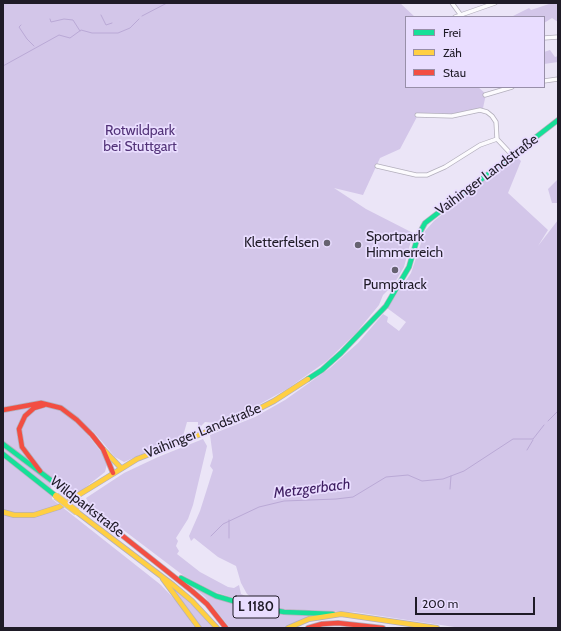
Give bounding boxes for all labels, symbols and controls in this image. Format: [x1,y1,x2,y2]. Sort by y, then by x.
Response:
legend [405,16,545,88]
text: Frei [443,25,461,40]
text: Zäh [443,45,462,60]
text: Stau [443,65,466,80]
park label: Rotwildpark bei Stuttgart [103,123,177,156]
street label: Vaihinger Landstraße [432,131,542,219]
place label: Sportpark Himmerreich [366,229,443,262]
place label: Kletterfelsen [244,235,319,251]
marker: Kletterfelsen [322,238,332,248]
marker: Sportpark Himmerreich [353,240,363,250]
marker: Pumptrack [390,265,400,275]
place label: Pumptrack [363,277,427,293]
street label: Vaihinger Landstraße [142,400,264,462]
street label: Wildparkstraße [47,473,127,541]
water label: Metzgerbach [273,475,351,503]
scale bar [417,589,537,615]
road number: L 1180 [233,596,279,618]
text: 200 m [422,596,458,611]

